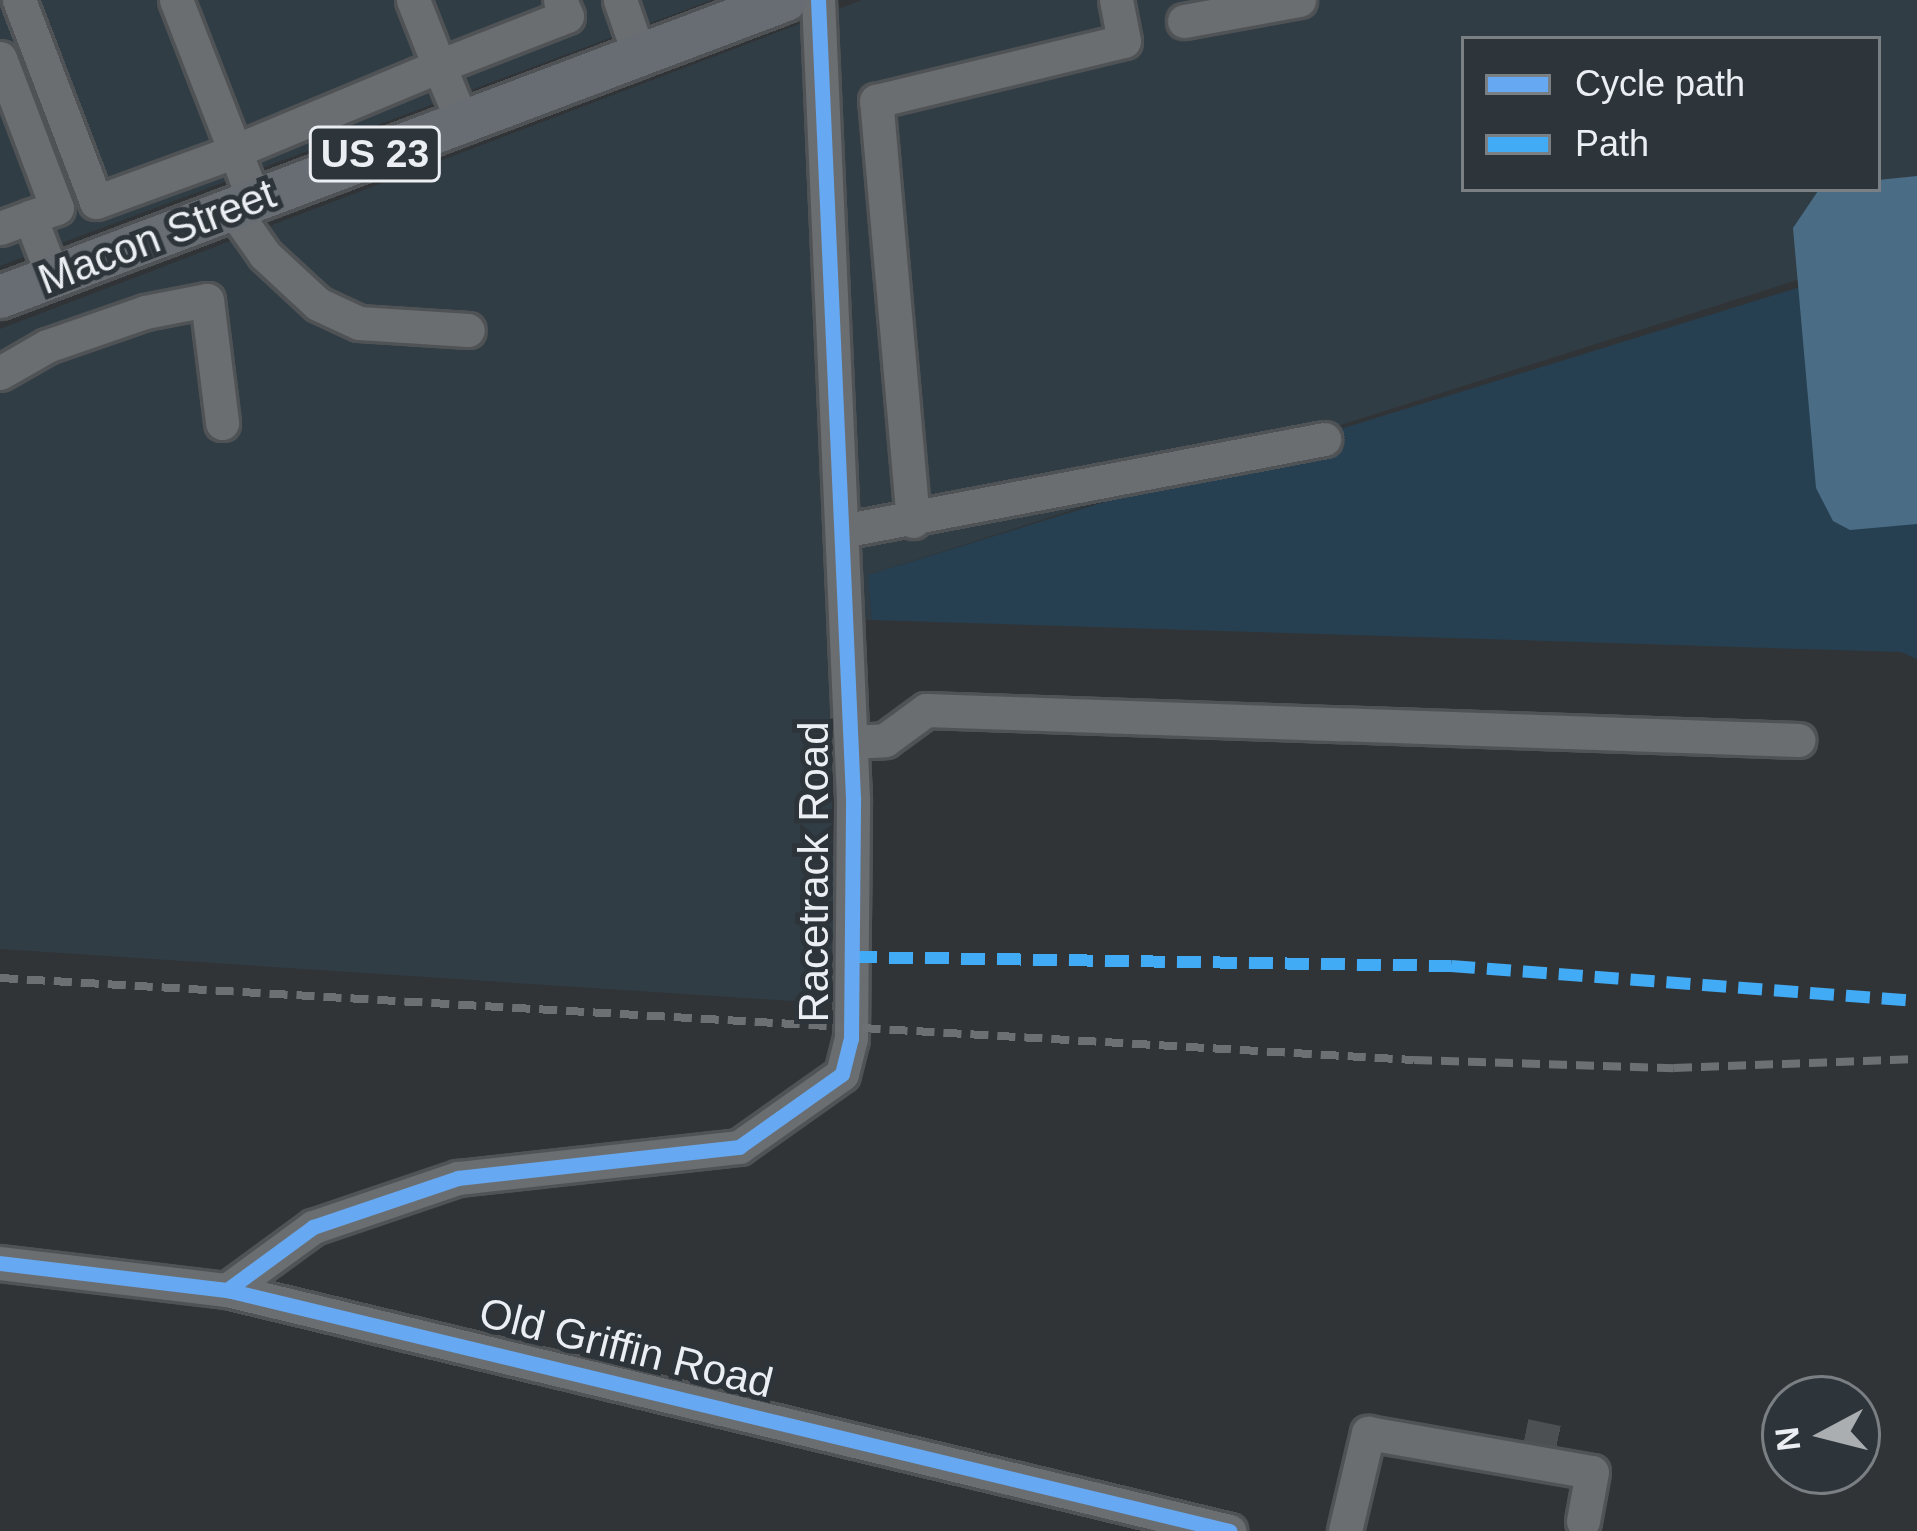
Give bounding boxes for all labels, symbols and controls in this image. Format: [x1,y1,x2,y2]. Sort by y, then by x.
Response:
legend [1461,36,1881,192]
text: Cycle path [1575,63,1745,104]
road number: US 23 [306,121,444,187]
text: Path [1575,123,1649,164]
street label: Macon Street [31,169,283,305]
street label: Racetrack Road [789,721,839,1023]
street label: Old Griffin Road [474,1287,778,1409]
north arrow [1761,1375,1881,1495]
text: N [1768,1425,1808,1453]

